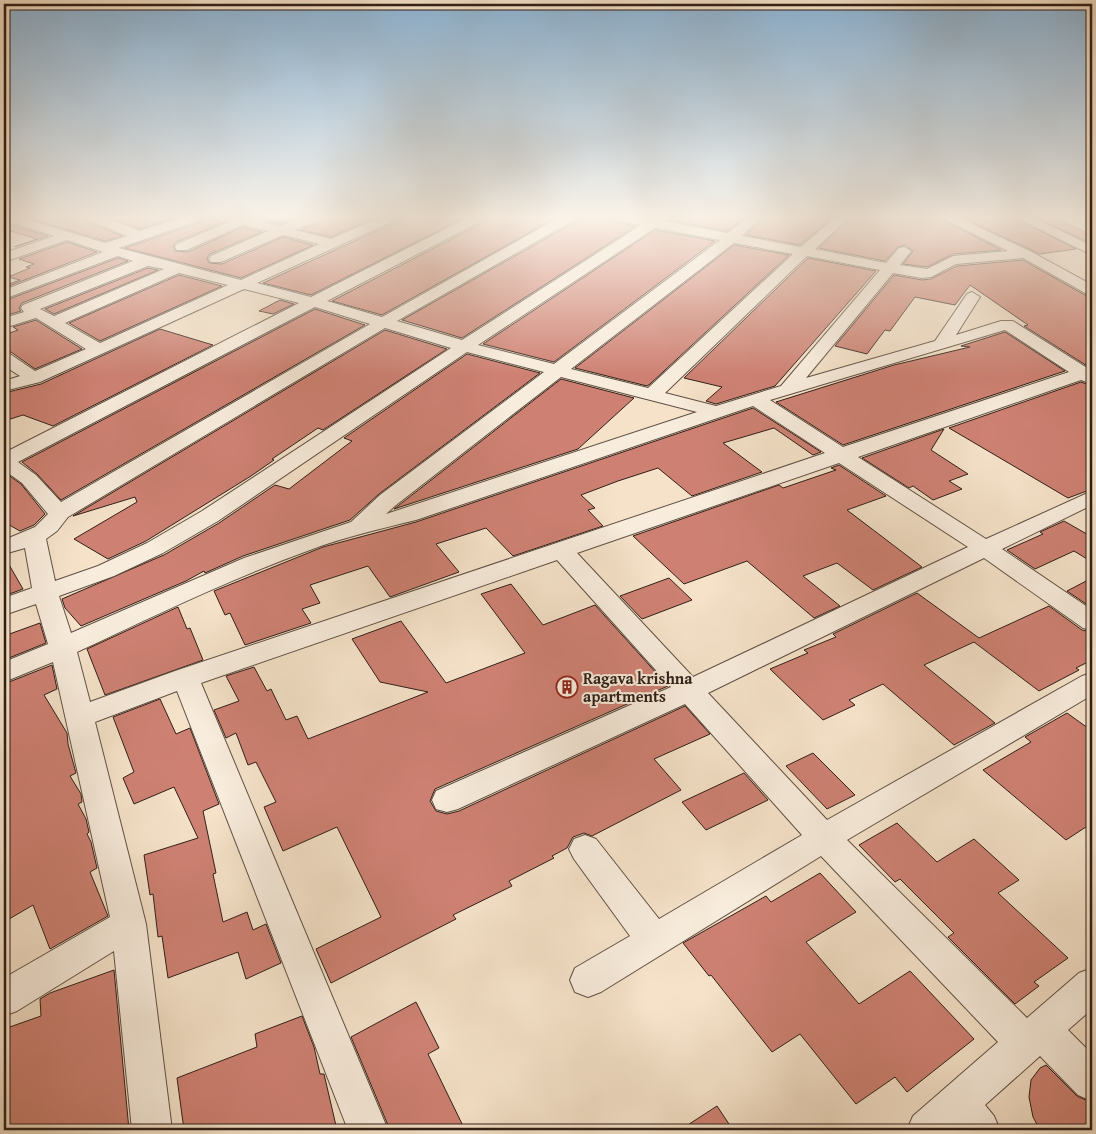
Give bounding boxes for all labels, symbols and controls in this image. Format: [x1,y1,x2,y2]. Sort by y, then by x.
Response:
place label: Ragava krishna apartments [583,666,693,708]
building icon: Ragava krishna apartments [555,675,579,699]

